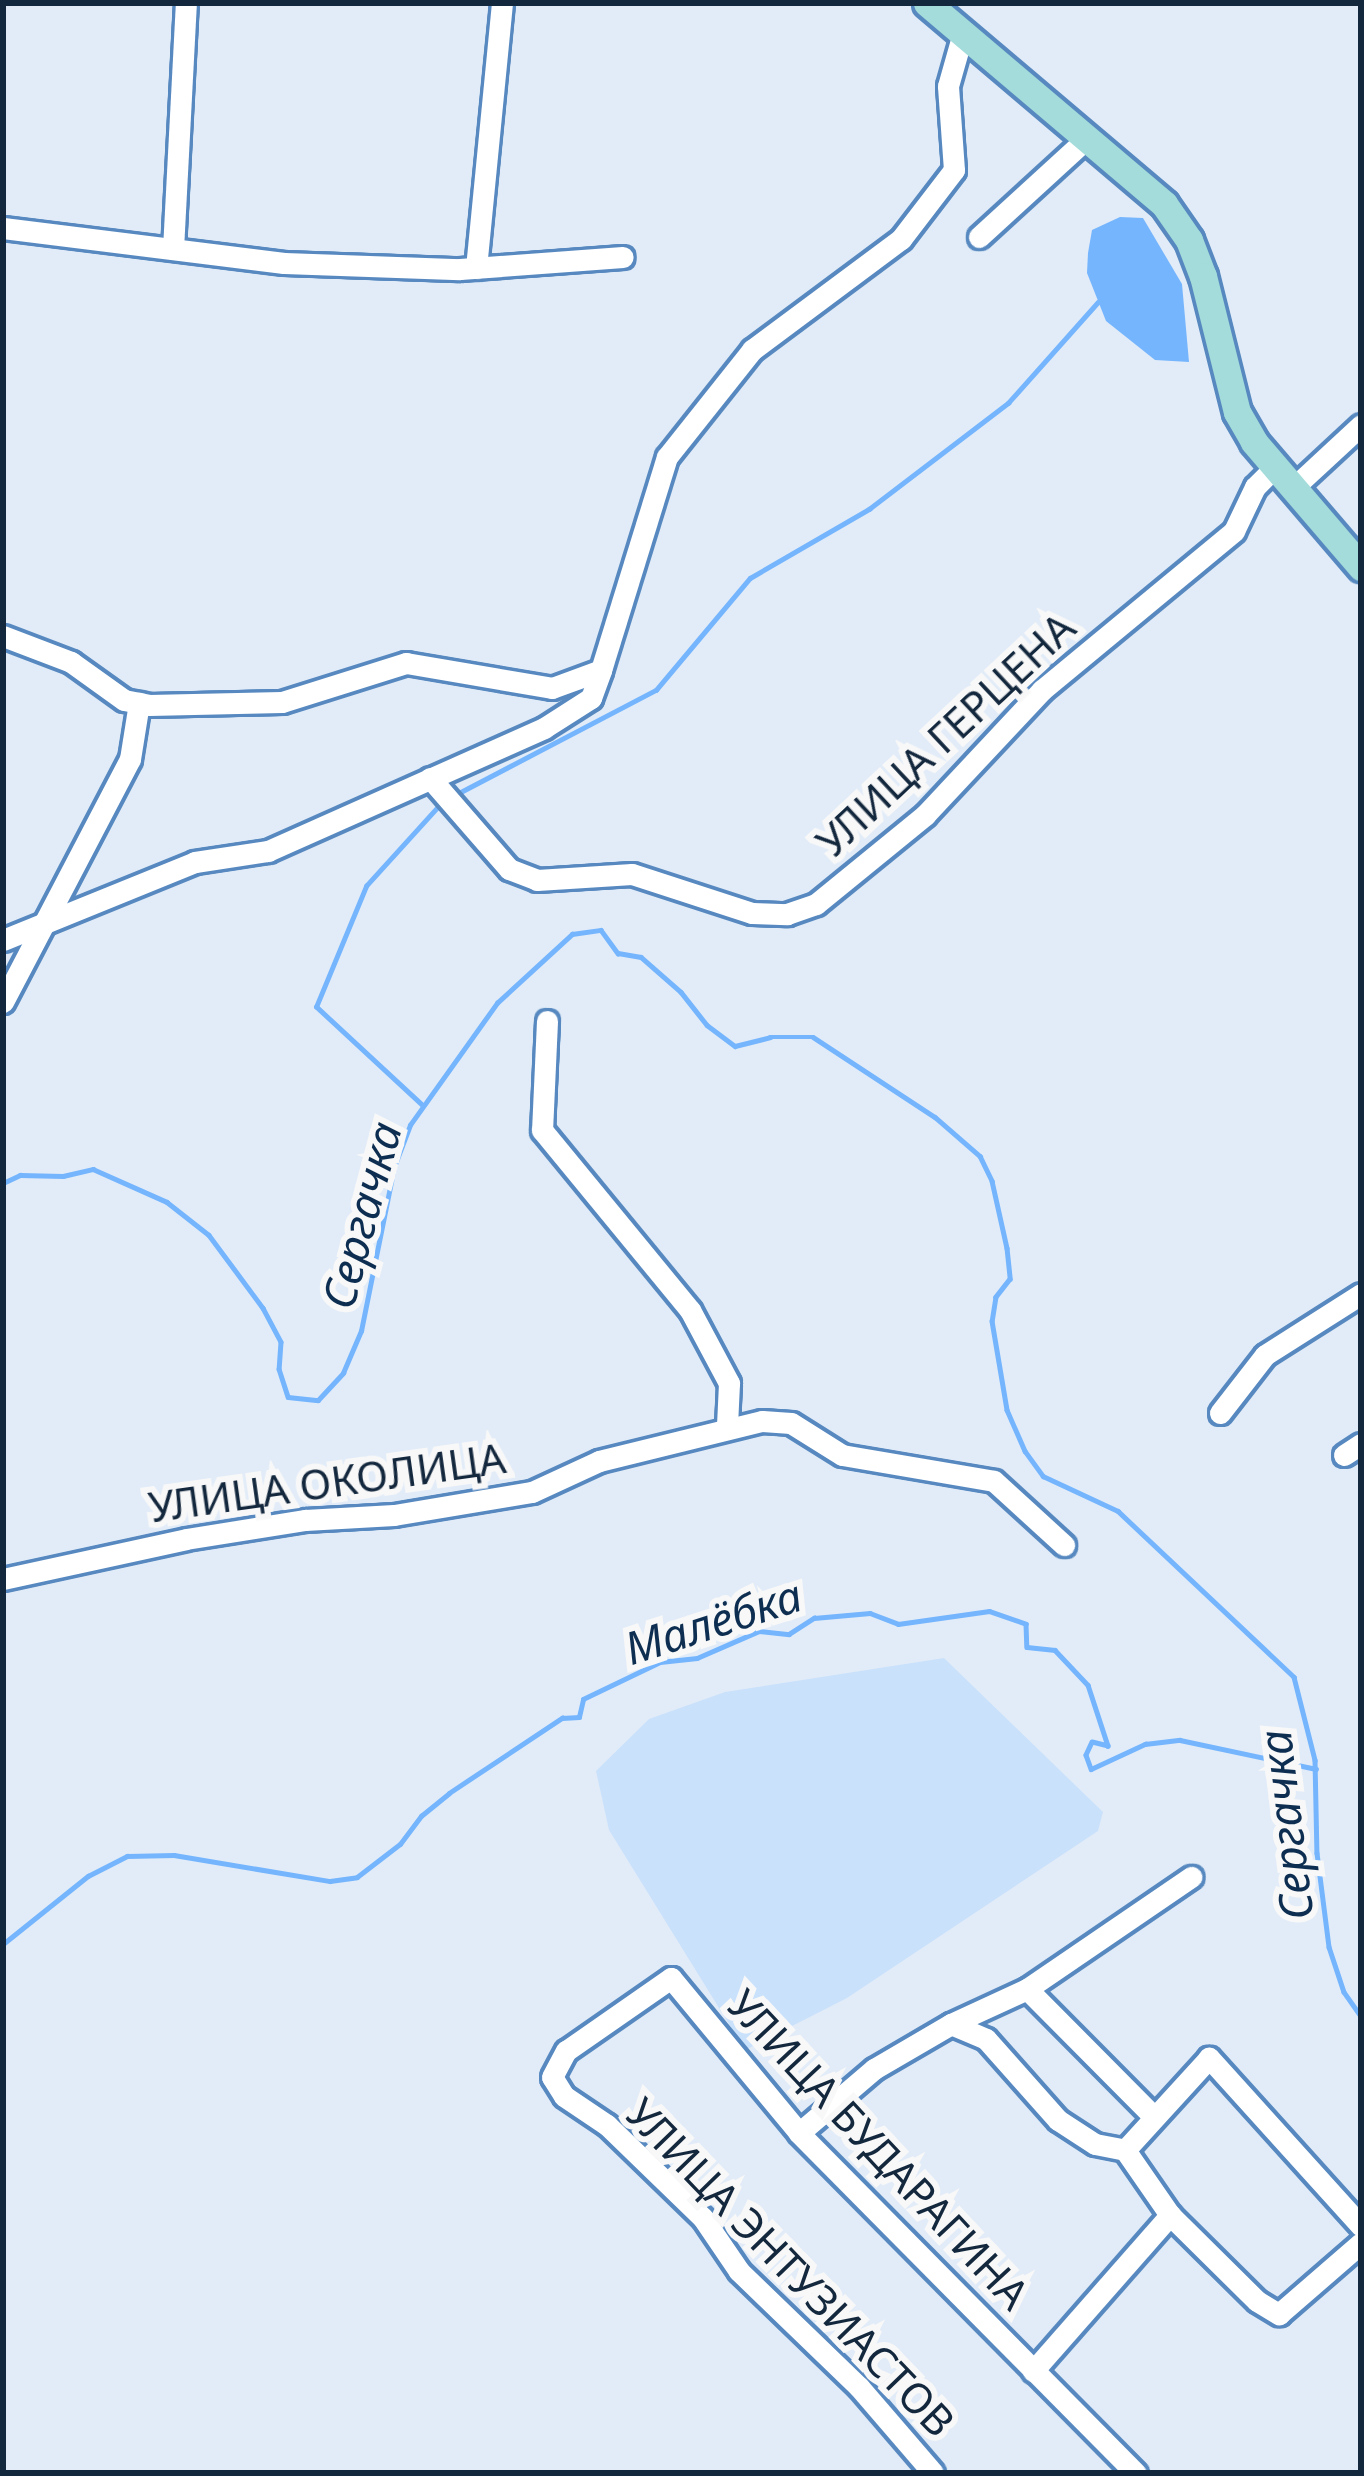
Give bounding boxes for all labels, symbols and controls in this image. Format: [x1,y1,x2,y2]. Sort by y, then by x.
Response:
street label: УЛИЦА ГЕРЦЕНА [805,601,1085,867]
water label: Сергачка [310,1116,412,1314]
street label: УЛИЦА ОКОЛИЦА [145,1432,509,1532]
water label: Малёбка [618,1567,808,1675]
water label: Сергачка [1247,1727,1323,1923]
street label: УЛИЦА БУДАРАГИНА [718,1979,1040,2319]
street label: УЛИЦА ЭНТУЗИАСТОВ [617,2088,965,2446]

